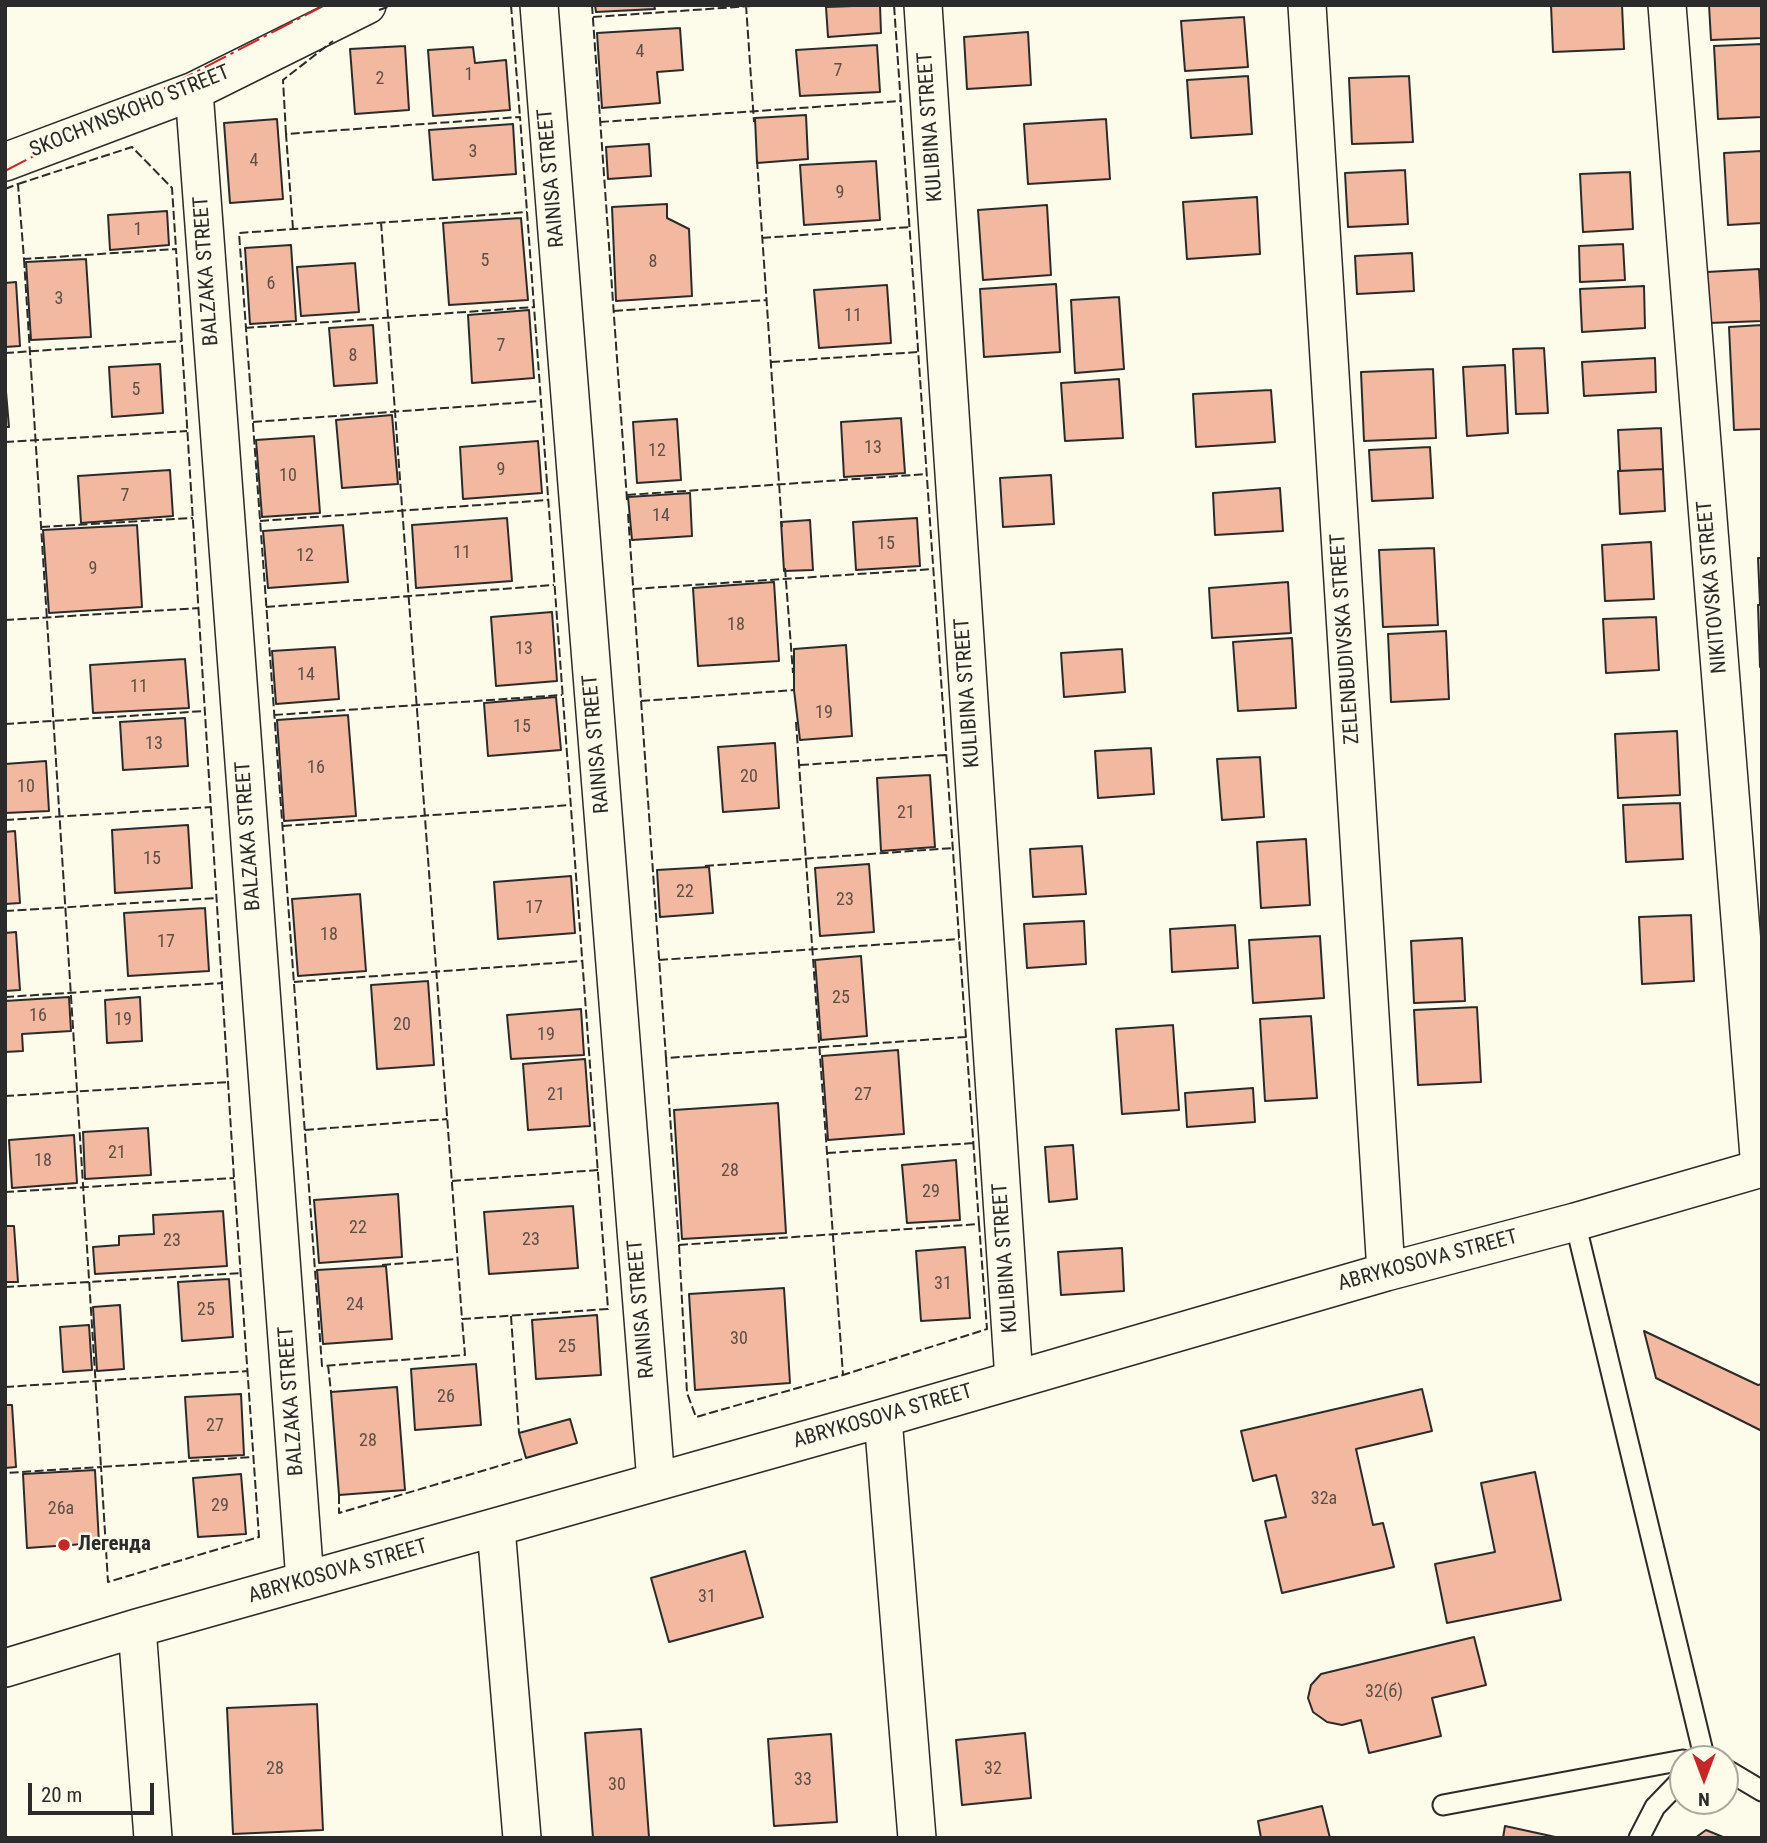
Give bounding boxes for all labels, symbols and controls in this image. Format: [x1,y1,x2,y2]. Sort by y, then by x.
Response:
house number: 4 [636,41,644,63]
street label: KULIBINA STREET [913,51,949,203]
street label: SKOCHYNSKOHO STREET [26,60,234,164]
house number: 7 [834,60,842,82]
house number: 1 [465,64,473,86]
house number: 2 [376,68,384,90]
street label: RAINISA STREET [533,107,571,249]
house number: 3 [469,141,477,163]
house number: 4 [250,150,258,172]
house number: 9 [836,182,844,204]
street label: BALZAKA STREET [189,195,225,347]
house number: 1 [134,219,142,241]
house number: 5 [481,250,489,272]
house number: 8 [649,251,657,273]
house number: 6 [267,273,275,295]
house number: 3 [55,288,63,310]
house number: 11 [844,305,862,327]
house number: 7 [497,335,505,357]
house number: 8 [349,345,357,367]
house number: 5 [132,379,140,401]
house number: 13 [864,437,882,459]
house number: 12 [648,440,666,462]
house number: 9 [497,459,505,481]
house number: 10 [279,465,297,487]
house number: 7 [121,485,129,507]
street label: NIKITOVSKA STREET [1693,499,1733,675]
house number: 14 [652,505,670,527]
house number: 15 [877,533,895,555]
street label: ZELENBUDIVSKA STREET [1326,533,1366,745]
house number: 11 [453,542,471,564]
house number: 12 [296,545,314,567]
house number: 9 [89,558,97,580]
house number: 18 [727,614,745,636]
street label: KULIBINA STREET [950,617,986,769]
house number: 13 [515,638,533,660]
house number: 14 [297,664,315,686]
street label: RAINISA STREET [578,673,616,815]
house number: 11 [130,676,148,698]
house number: 19 [815,702,833,724]
house number: 15 [513,716,531,738]
house number: 13 [145,733,163,755]
house number: 16 [307,757,325,779]
street label: BALZAKA STREET [231,760,267,912]
house number: 20 [740,766,758,788]
house number: 10 [17,776,35,798]
house number: 21 [897,802,915,824]
house number: 15 [143,848,161,870]
house number: 22 [676,881,694,903]
house number: 23 [836,889,854,911]
house number: 17 [525,897,543,919]
house number: 18 [320,924,338,946]
house number: 17 [157,931,175,953]
house number: 25 [832,987,850,1009]
house number: 16 [29,1005,47,1027]
house number: 19 [114,1009,132,1031]
house number: 20 [393,1014,411,1036]
house number: 19 [537,1024,555,1046]
house number: 21 [547,1084,565,1106]
house number: 27 [854,1084,872,1106]
house number: 21 [108,1142,126,1164]
house number: 18 [34,1150,52,1172]
house number: 28 [721,1160,739,1182]
house number: 29 [922,1181,940,1203]
street label: KULIBINA STREET [988,1182,1024,1334]
house number: 22 [349,1217,367,1239]
street label: ABRYKOSOVA STREET [1335,1225,1521,1297]
house number: 23 [522,1229,540,1251]
house number: 23 [163,1230,181,1252]
street label: RAINISA STREET [623,1238,661,1380]
house number: 31 [934,1273,952,1295]
house number: 24 [346,1294,364,1316]
house number: 25 [197,1299,215,1321]
street label: BALZAKA STREET [274,1325,310,1477]
house number: 30 [730,1328,748,1350]
house number: 25 [558,1336,576,1358]
street label: ABRYKOSOVA STREET [791,1379,975,1455]
house number: 26 [437,1386,455,1408]
house number: 27 [206,1415,224,1437]
house number: 28 [359,1430,377,1452]
house number: 32а [1311,1488,1337,1510]
house number: 29 [211,1495,229,1517]
house number: 26а [48,1498,74,1520]
place label: Легенда [78,1532,151,1558]
street label: ABRYKOSOVA STREET [246,1534,430,1610]
marker: Легенда [56,1537,72,1553]
house number: 31 [698,1586,716,1608]
house number: 32(б) [1365,1681,1403,1703]
north arrow [1669,1745,1739,1815]
house number: 28 [266,1758,284,1780]
house number: 32 [984,1758,1002,1780]
house number: 33 [794,1769,812,1791]
scale bar [32,1770,158,1814]
house number: 30 [608,1774,626,1796]
text: 20 m [41,1783,82,1807]
text: N [1698,1788,1710,1811]

